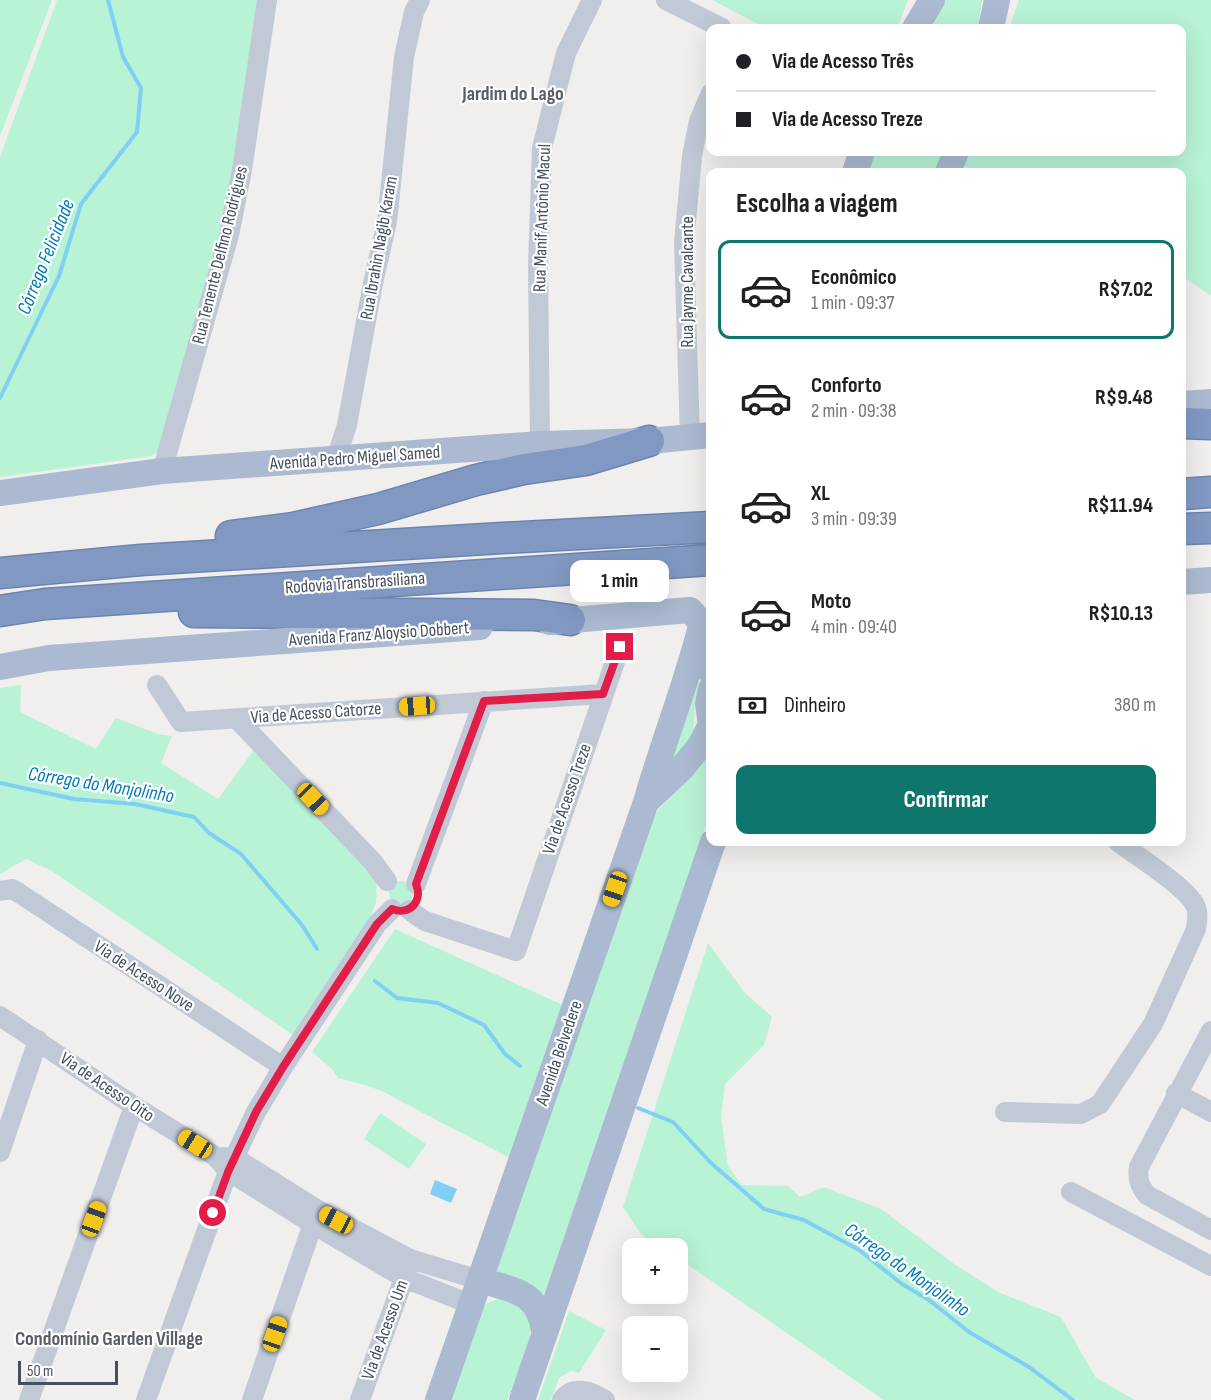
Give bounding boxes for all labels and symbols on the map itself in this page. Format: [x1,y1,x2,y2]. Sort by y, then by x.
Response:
district label: Jardim do Lago [461,82,564,106]
street label: Rua Manif Antônio Macul [529,144,555,292]
street label: Rua Tenente Delfino Rodrigues [188,164,252,346]
street label: Rua Ibrahin Nagib Karam [356,175,402,321]
water label: Córrego Felicidade [12,196,80,318]
street label: Rua Jayme Cavalcante [677,216,698,348]
street label: Avenida Pedro Miguel Samed [268,442,441,474]
callout: 1 min [570,560,670,602]
street label: Rodovia Transbrasiliana [284,568,426,598]
street label: Avenida Franz Aloysio Dobbert [287,617,470,651]
route end [606,633,633,660]
car [398,696,436,716]
street label: Via de Acesso Catorze [250,698,382,728]
street label: Via de Acesso Treze [538,741,596,857]
water label: Córrego do Monjolinho [26,762,176,808]
car [294,780,332,818]
car [601,869,629,909]
street label: Via de Acesso Nove [90,936,198,1016]
street label: Avenida Belvedere [531,998,587,1109]
street label: Via de Acesso Oito [56,1048,158,1126]
car [175,1127,215,1161]
car [79,1199,109,1239]
route start [199,1199,226,1226]
car [316,1204,356,1236]
water label: Córrego do Monjolinho [840,1218,974,1322]
street label: Via de Acesso Um [357,1277,413,1383]
car [261,1314,289,1354]
district label: Condomínio Garden Village [15,1327,203,1351]
scale bar [18,1358,118,1386]

